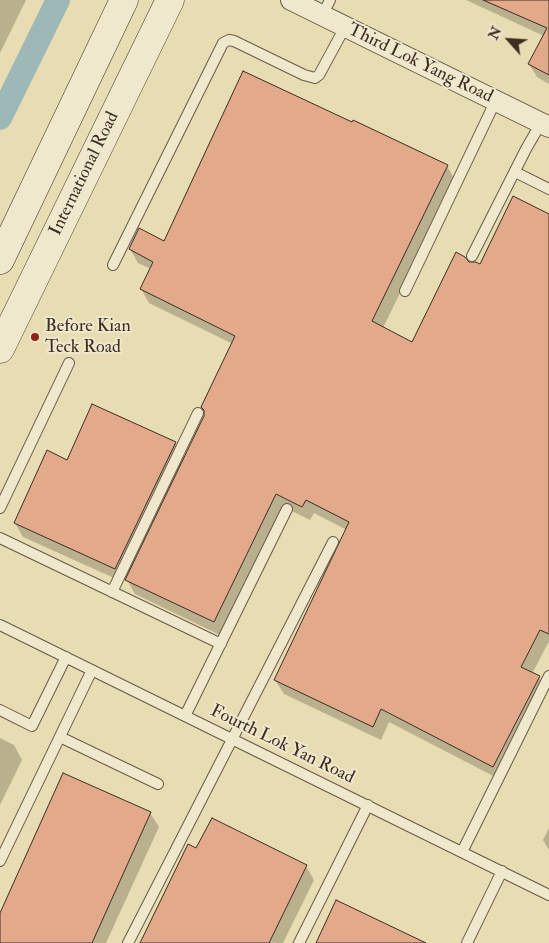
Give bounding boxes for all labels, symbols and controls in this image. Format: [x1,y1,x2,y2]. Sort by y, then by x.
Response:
north arrow [484,15,534,65]
street label: Third Lok Yang Road [344,20,496,108]
text: N [485,24,505,43]
street label: International Road [46,109,124,239]
place label: Before Kian Teck Road [45,316,131,358]
marker: Before Kian Teck Road [29,331,41,343]
street label: Fourth Lok Yan Road [206,701,358,789]

